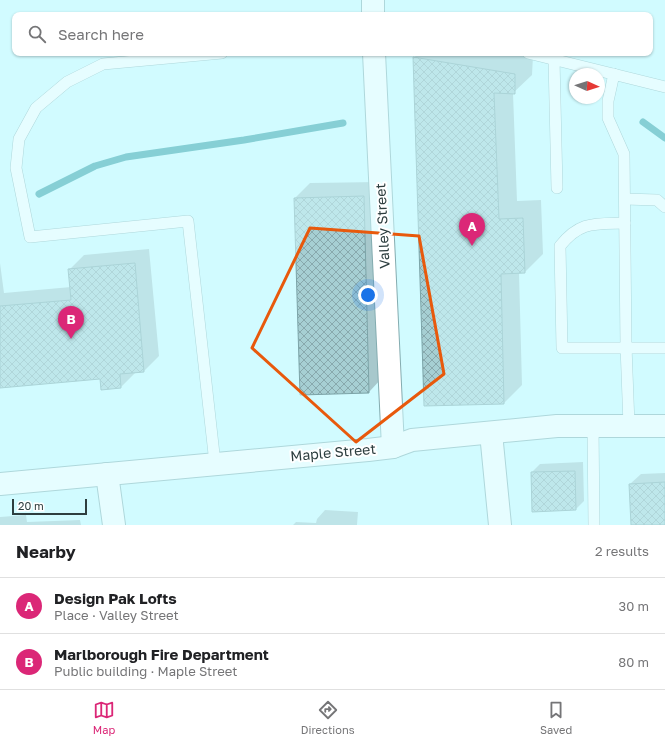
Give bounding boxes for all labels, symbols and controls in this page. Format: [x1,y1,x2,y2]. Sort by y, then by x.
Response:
search box [12,12,653,56]
icon: search [26,23,48,45]
text: Search here [58,25,144,43]
north arrow [569,68,605,104]
street label: Valley Street [371,183,393,269]
pin: A [459,213,485,246]
your location [358,285,378,305]
pin: B [58,306,84,339]
street label: Maple Street [289,440,377,464]
scale bar [12,497,87,516]
text: 20 m [18,499,44,512]
text: Nearby [16,541,76,562]
text: 2 results [595,543,649,559]
text: Design Pak Lofts [54,589,177,607]
text: A [24,598,34,614]
text: 30 m [619,598,649,614]
text: Place · Valley Street [54,607,179,623]
text: Marlborough Fire Department [54,645,269,663]
text: B [24,654,34,670]
text: 80 m [618,654,649,670]
text: Public building · Maple Street [54,663,237,679]
tab: Map [93,699,115,736]
tab: Directions [301,699,355,736]
tab: Saved [540,699,572,736]

